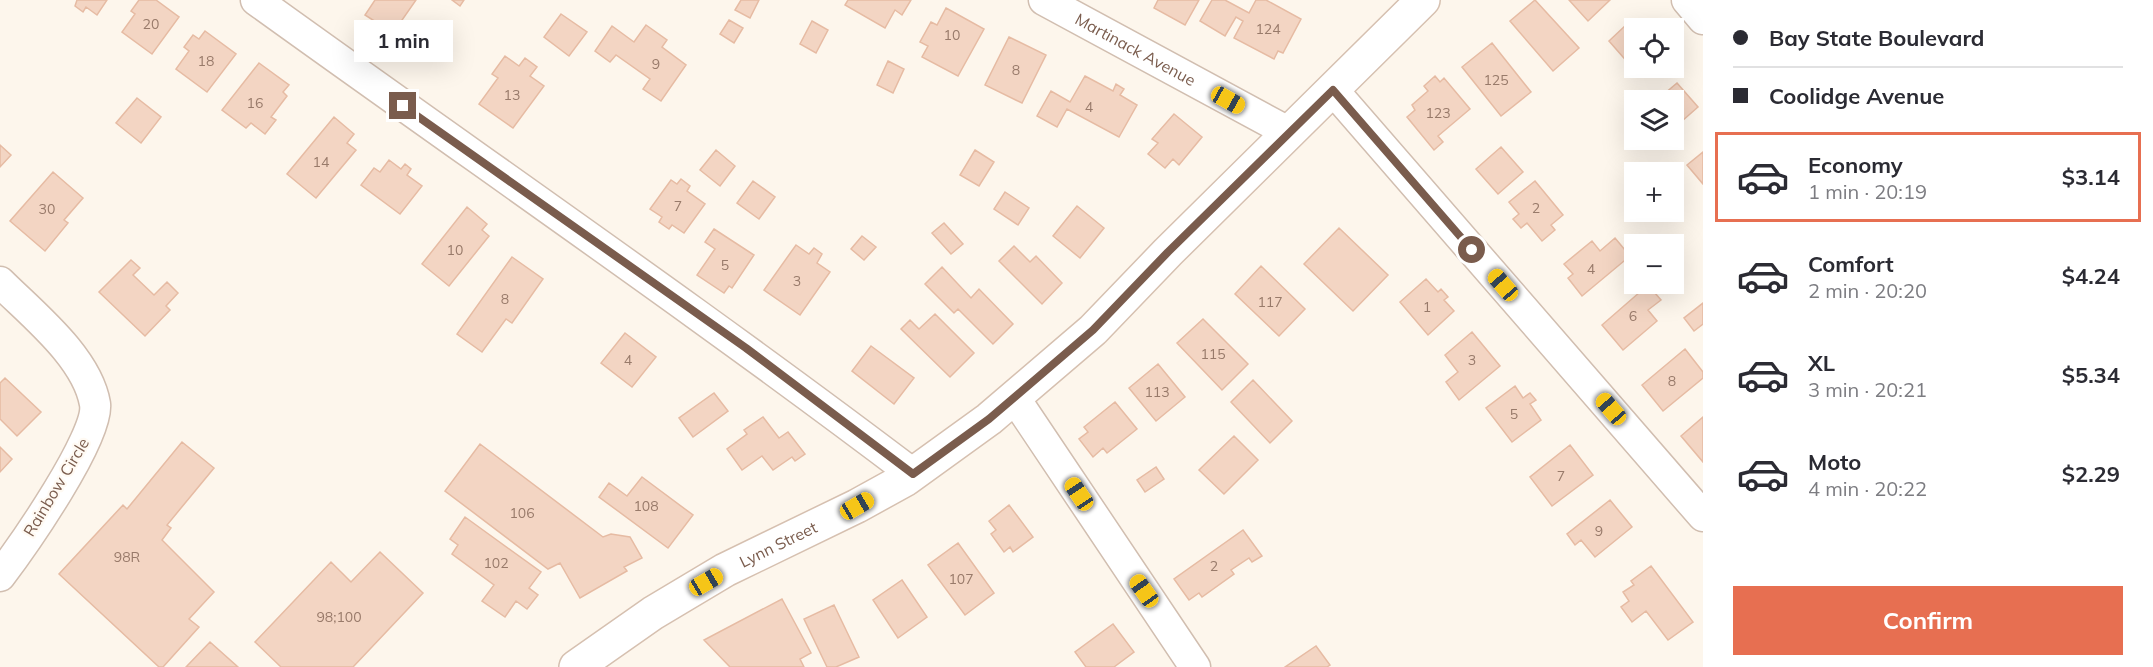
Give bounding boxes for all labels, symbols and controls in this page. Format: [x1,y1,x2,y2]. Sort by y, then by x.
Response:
street label: Martinack Avenue [1072,9,1199,90]
house number: 20 [143,15,159,33]
map controls [1624,18,1684,294]
button: locate [1624,18,1684,78]
callout: 1 min [354,19,452,61]
house number: 124 [1255,20,1281,38]
text: Bay State Boulevard [1769,24,1985,52]
house number: 10 [944,26,960,44]
text: 1 min [377,28,430,53]
house number: 18 [198,52,214,70]
house number: 9 [652,55,660,73]
house number: 8 [1012,61,1020,79]
house number: 125 [1483,71,1509,89]
text: Coolidge Avenue [1769,82,1944,110]
car [1208,83,1248,117]
house number: 13 [504,86,520,104]
button: layers [1624,90,1684,150]
route end [389,92,416,119]
house number: 16 [247,94,263,112]
house number: 4 [1085,98,1094,116]
house number: 123 [1425,104,1451,122]
icon: car [1736,150,1790,204]
text: Economy [1808,151,1903,179]
house number: 14 [313,153,330,171]
button: + [1624,162,1684,222]
text: $3.14 [2062,163,2120,191]
text: 1 min · 20:19 [1808,179,1927,204]
house number: 7 [674,197,682,215]
house number: 2 [1532,199,1540,217]
house number: 30 [39,200,55,218]
button: − [1624,234,1684,294]
route start [1458,236,1485,263]
house number: 10 [447,241,463,259]
icon: car [1736,249,1790,303]
text: Comfort [1808,250,1894,278]
house number: 5 [721,256,729,274]
house number: 4 [1587,260,1596,278]
text: $4.24 [2062,262,2120,290]
car [1484,266,1522,304]
house number: 3 [793,272,801,290]
text: 2 min · 20:20 [1808,278,1927,303]
house number: 8 [501,290,509,308]
house number: 117 [1257,293,1283,311]
house number: 1 [1423,298,1431,316]
house number: 6 [1629,307,1637,325]
house number: 115 [1200,345,1226,363]
icon: car [1736,348,1790,402]
text: XL [1808,349,1835,377]
house number: 4 [624,351,633,369]
house number: 3 [1468,351,1476,369]
text: $5.34 [2062,361,2120,389]
house number: 8 [1668,372,1676,390]
text: 3 min · 20:21 [1808,377,1927,402]
house number: 113 [1144,383,1170,401]
car [1592,390,1630,428]
house number: 5 [1510,405,1518,423]
street label: Rainbow Circle [19,434,93,540]
icon: car [1736,447,1790,501]
text: Moto [1808,448,1861,476]
text: $2.29 [2062,460,2120,488]
house number: 7 [1557,467,1565,485]
car [1061,474,1097,514]
text: 4 min · 20:22 [1808,476,1927,501]
car [837,489,877,523]
house number: 108 [633,497,659,515]
house number: 106 [509,504,535,522]
street label: Lynn Street [736,517,821,572]
house number: 9 [1595,522,1603,540]
house number: 98R [114,548,141,566]
house number: 102 [483,554,509,572]
house number: 2 [1210,557,1218,575]
car [686,565,726,599]
house number: 107 [948,570,974,588]
car [1126,571,1162,611]
button: Confirm [1733,586,2123,655]
house number: 98;100 [316,608,362,626]

